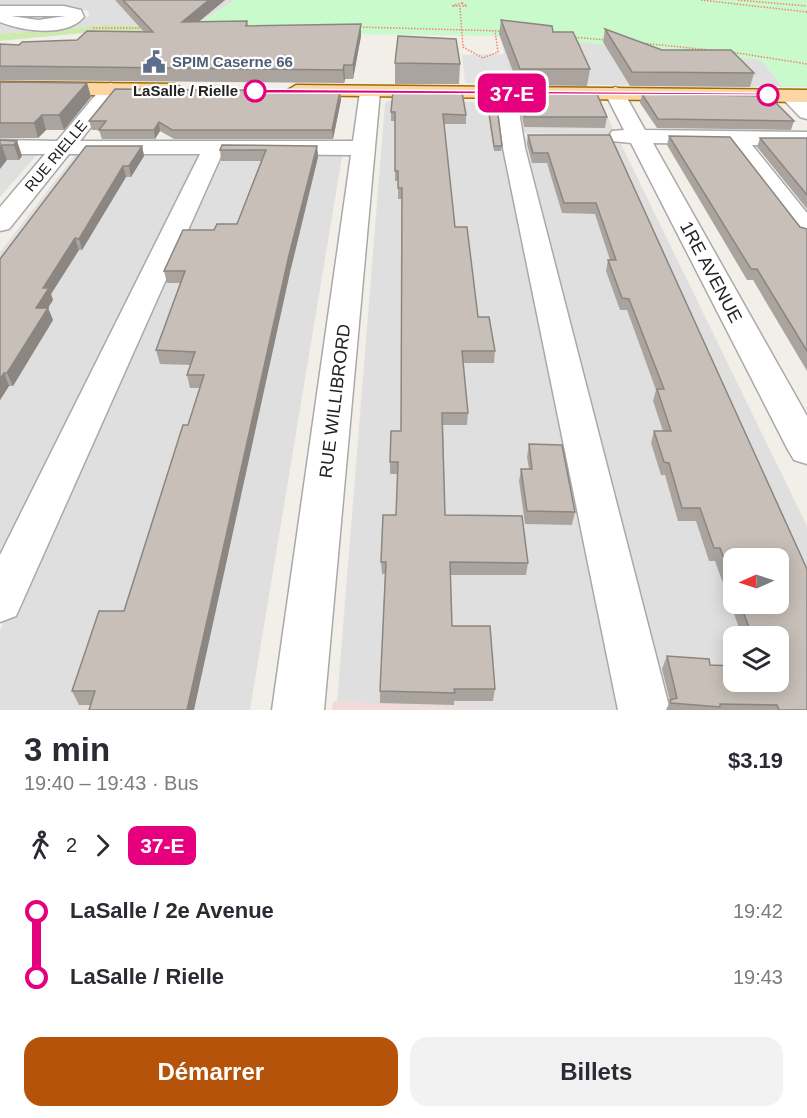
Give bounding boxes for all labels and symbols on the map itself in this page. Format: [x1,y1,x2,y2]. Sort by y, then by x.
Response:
public building icon: SPIM Caserne 66 [141,49,167,75]
place label: SPIM Caserne 66 [172,53,293,70]
line badge: 37-E [470,74,554,112]
marker: LaSalle / Rielle [244,80,266,102]
place label: LaSalle / Rielle [133,82,238,99]
unlabelled marker [757,84,779,106]
street label: RUE RIELLE [21,117,90,195]
street label: 1RE AVENUE [676,218,746,326]
street label: RUE WILLIBRORD [316,323,354,479]
north arrow [723,548,789,614]

